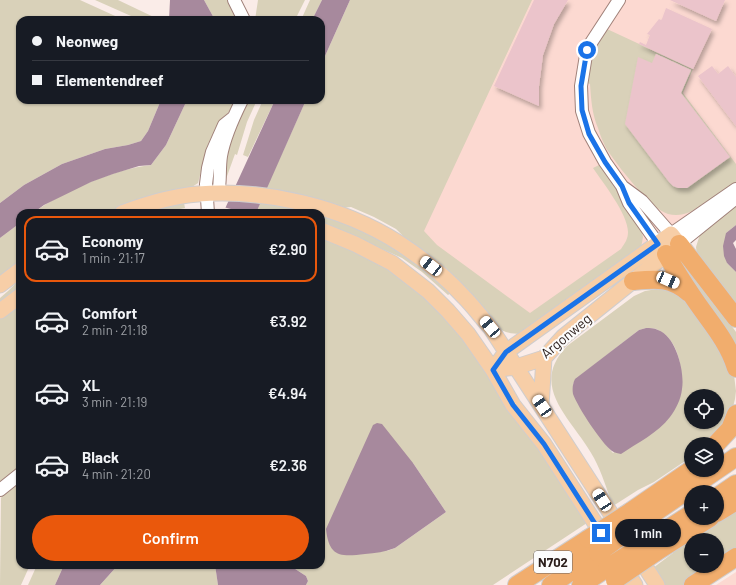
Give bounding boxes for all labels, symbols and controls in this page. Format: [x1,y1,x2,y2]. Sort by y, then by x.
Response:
text: Neonweg [56,32,118,50]
route start [578,41,596,59]
text: Elementendreef [56,71,163,89]
icon: car [34,231,70,267]
text: Economy [82,232,143,250]
text: €2.90 [269,240,307,258]
text: 1 min · 21:17 [82,250,145,266]
car [418,254,444,278]
car [655,270,681,290]
icon: car [34,303,70,339]
text: Comfort [82,304,137,322]
street label: Argonweg [537,310,594,362]
text: €3.92 [269,312,307,330]
car [478,314,502,340]
text: 2 min · 21:18 [82,322,148,338]
icon: car [34,375,70,411]
text: XL [82,376,100,394]
text: €4.94 [268,384,307,402]
map controls [684,389,724,573]
button: locate [684,389,724,429]
car [530,393,554,419]
text: 3 min · 21:19 [82,394,147,410]
button: layers [684,437,724,477]
icon: car [34,447,70,483]
text: Black [82,448,119,466]
text: €2.36 [269,456,307,474]
text: 4 min · 21:20 [82,466,151,482]
button: + [684,485,724,525]
car [590,487,614,513]
button: Confirm [32,515,309,561]
callout: 1 min [615,519,681,547]
route end [592,524,610,542]
text: 1 min [634,525,662,541]
button: − [684,533,724,573]
road number: N702 [534,551,572,573]

